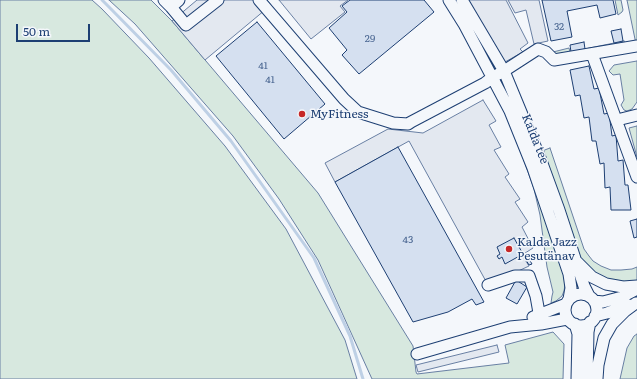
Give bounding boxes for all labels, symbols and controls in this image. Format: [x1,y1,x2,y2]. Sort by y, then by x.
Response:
scale bar [18,16,92,42]
house number: 32 [554,21,564,33]
text: 50 m [23,22,50,40]
house number: 29 [365,33,375,45]
house number: 41 [258,60,268,72]
house number: 41 [265,74,275,86]
place label: MyFitness [310,107,368,121]
marker: MyFitness [297,109,307,119]
street label: Kalda tee [518,112,552,166]
house number: 43 [403,234,413,246]
place label: Kalda Jazz Pesutänav [517,235,577,263]
marker: Kalda Jazz Pesutänav [504,244,514,254]

